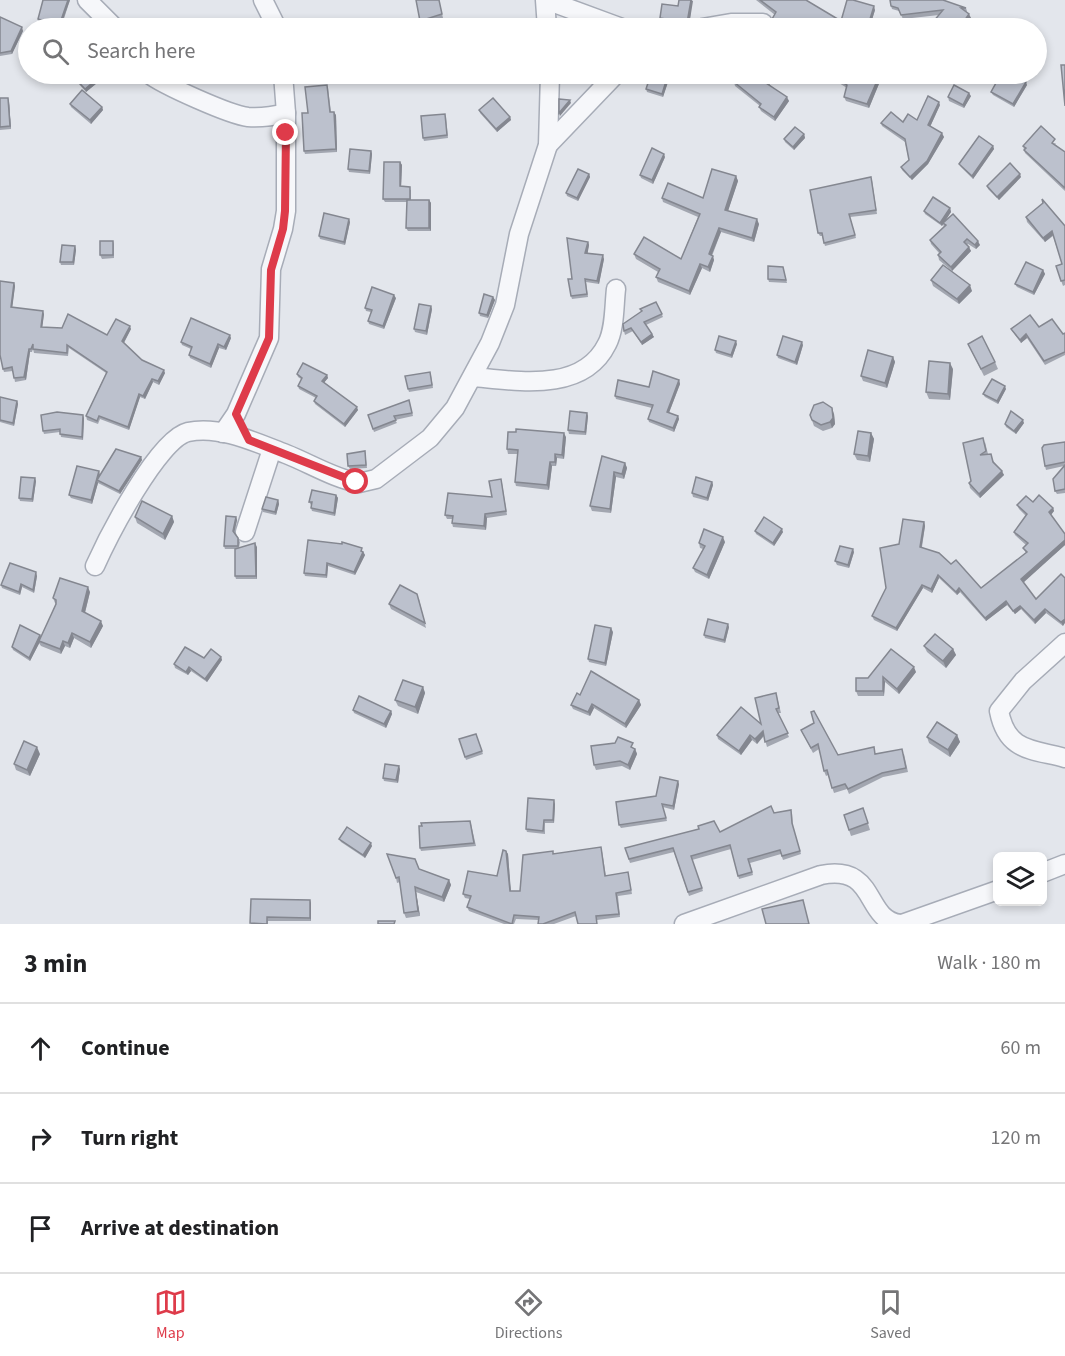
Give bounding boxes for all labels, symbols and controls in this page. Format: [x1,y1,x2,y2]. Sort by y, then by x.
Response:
search box [18,18,1047,84]
icon: search [39,35,72,68]
text: Search here [87,35,195,67]
route end [272,119,298,145]
route start [342,468,368,494]
map controls [993,852,1047,906]
button: layers [993,852,1047,906]
text: 3 min [24,945,87,982]
text: Walk · 180 m [937,949,1041,977]
icon: ahead [24,1032,57,1065]
text: Continue [81,1032,170,1064]
text: 60 m [1001,1034,1041,1062]
icon: right [24,1122,57,1155]
text: Turn right [81,1122,178,1154]
text: 120 m [991,1124,1041,1152]
icon: arrive [24,1212,57,1245]
text: Arrive at destination [81,1212,279,1244]
tab: Map [154,1286,187,1344]
tab: Directions [495,1286,562,1344]
tab: Saved [870,1286,911,1344]

